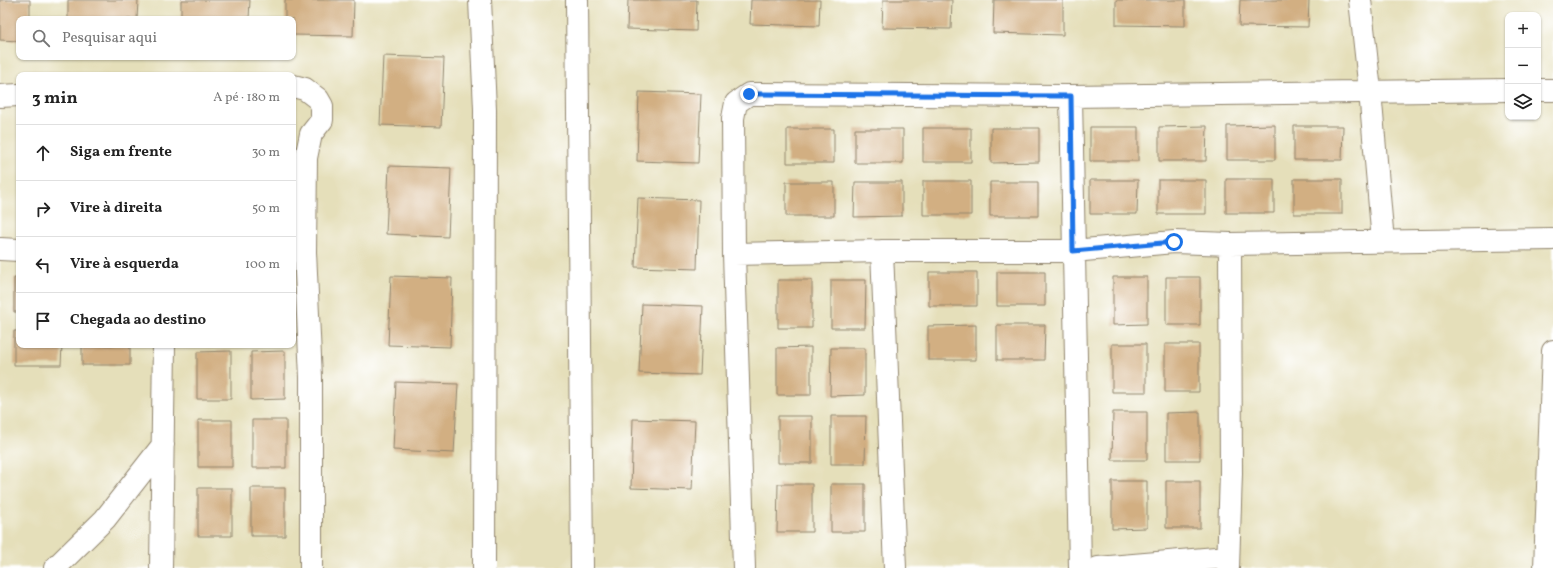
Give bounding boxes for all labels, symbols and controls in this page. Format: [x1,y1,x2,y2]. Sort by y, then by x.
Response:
map controls [1505,12,1541,120]
button: + [1505,12,1541,48]
search box [16,16,296,60]
icon: search [30,27,52,49]
text: Pesquisar aqui [62,28,157,49]
button: − [1505,48,1541,84]
button: layers [1505,84,1541,120]
route end [740,85,758,103]
text: 3 min [32,87,78,110]
text: A pé · 180 m [213,89,280,107]
icon: ahead [32,142,54,164]
text: Siga em frente [70,142,172,163]
text: 30 m [252,144,280,162]
icon: right [32,198,54,220]
text: Vire à direita [70,198,162,219]
text: 50 m [252,200,280,218]
route start [1165,233,1183,251]
icon: left [32,254,54,276]
text: Vire à esquerda [70,254,179,275]
text: 100 m [245,256,280,274]
icon: arrive [32,310,54,332]
text: Chegada ao destino [70,310,206,331]

